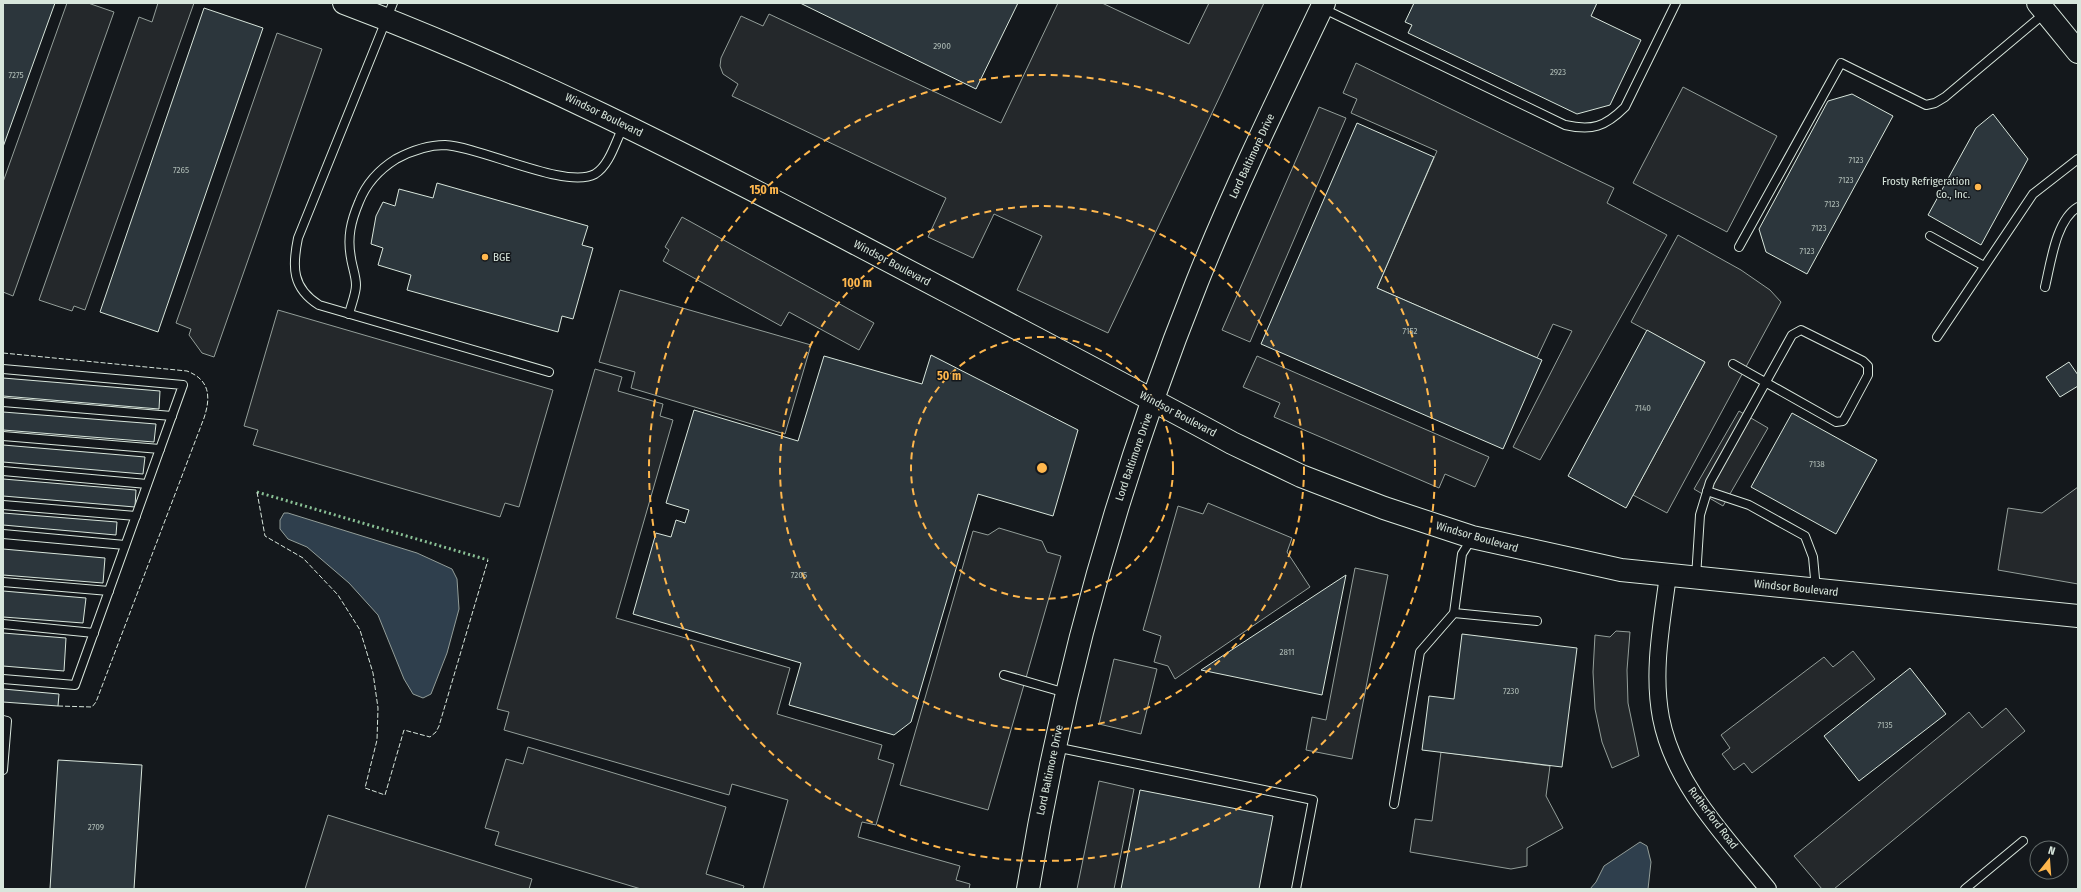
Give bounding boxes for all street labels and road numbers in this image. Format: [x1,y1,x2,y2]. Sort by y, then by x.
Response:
street label: Windsor Boulevard [563,91,645,139]
street label: Lord Baltimore Drive [1227,112,1277,200]
street label: Windsor Boulevard [851,237,933,289]
street label: Windsor Boulevard [1137,388,1219,440]
street label: Lord Baltimore Drive [1113,411,1155,503]
street label: Windsor Boulevard [1434,519,1520,555]
street label: Windsor Boulevard [1753,577,1839,599]
street label: Lord Baltimore Drive [1034,724,1066,816]
street label: Rutherford Road [1685,784,1741,852]

